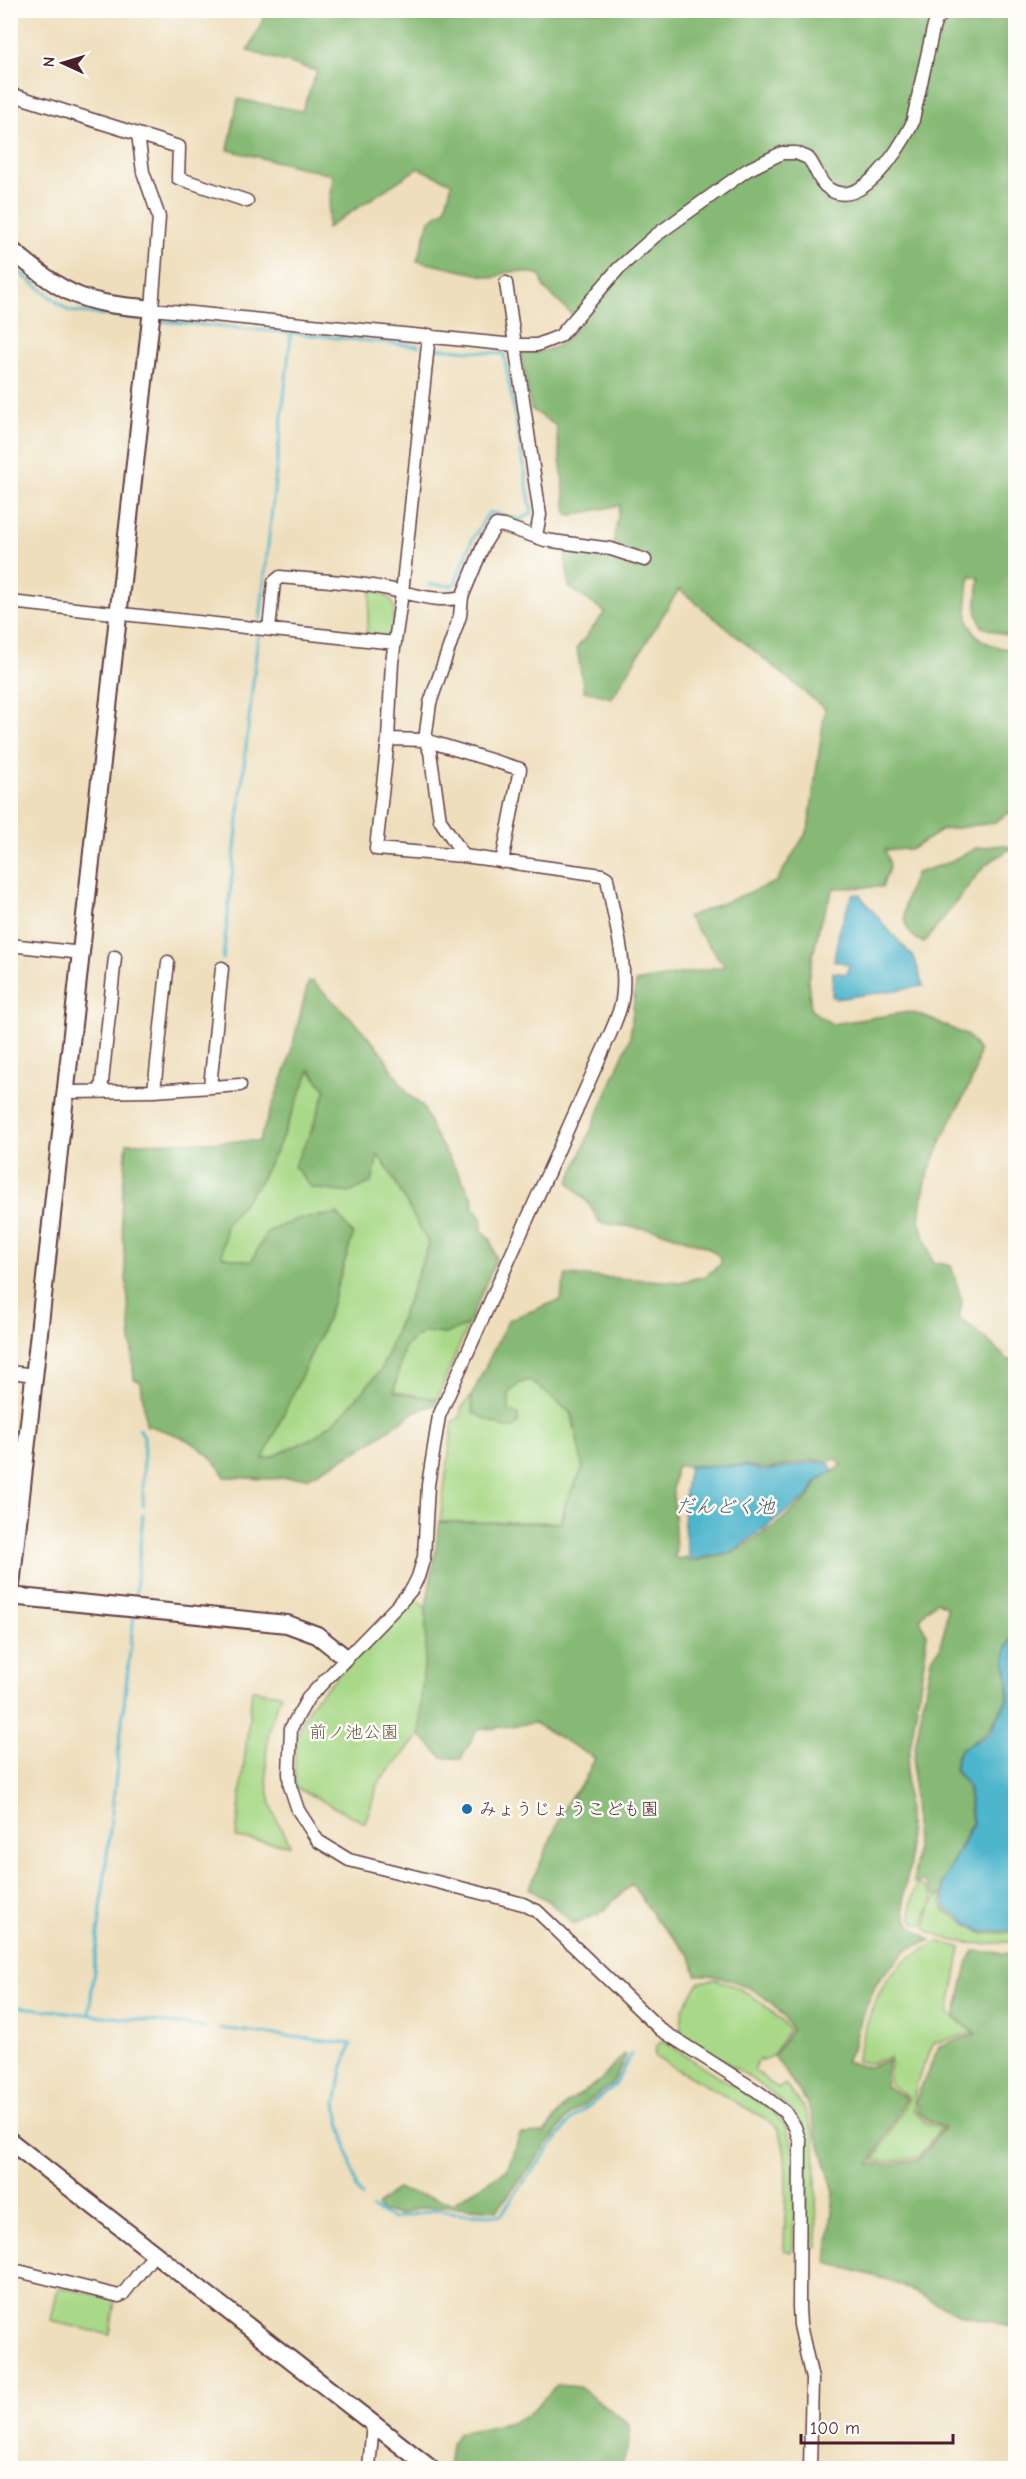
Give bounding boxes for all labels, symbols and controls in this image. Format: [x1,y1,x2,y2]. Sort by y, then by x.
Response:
north arrow [33,33,93,93]
text: N [40,56,58,68]
water label: だんどく池 [675,1495,776,1518]
park label: 前ノ池公園 [309,1722,399,1743]
place label: みょうじょうこども園 [479,1799,659,1820]
marker: みょうじょうこども園 [460,1802,474,1816]
scale bar [801,2407,952,2445]
text: 100 m [810,2418,860,2439]

